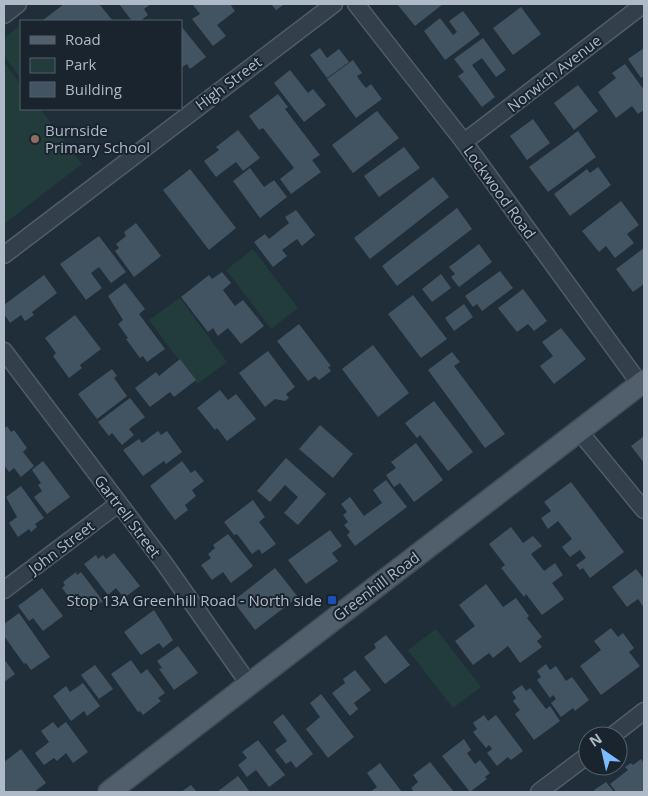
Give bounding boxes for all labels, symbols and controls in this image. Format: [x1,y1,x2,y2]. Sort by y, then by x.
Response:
legend [20,20,182,110]
text: Road [65,29,101,49]
street label: Norwich Avenue [503,30,605,116]
street label: High Street [191,52,265,114]
text: Park [65,54,96,74]
text: Building [65,79,122,99]
place label: Burnside Primary School [45,120,150,157]
marker: Burnside Primary School [29,133,41,145]
street label: Lockwood Road [459,141,541,243]
street label: Gartrell Street [90,471,166,561]
street label: John Street [23,516,98,579]
street label: Greenhill Road [329,547,423,625]
place label: Stop 13A Greenhill Road - North side [66,590,322,610]
marker: Stop 13A Greenhill Road - North side [326,594,338,606]
north arrow [578,726,628,776]
text: N [585,729,605,751]

